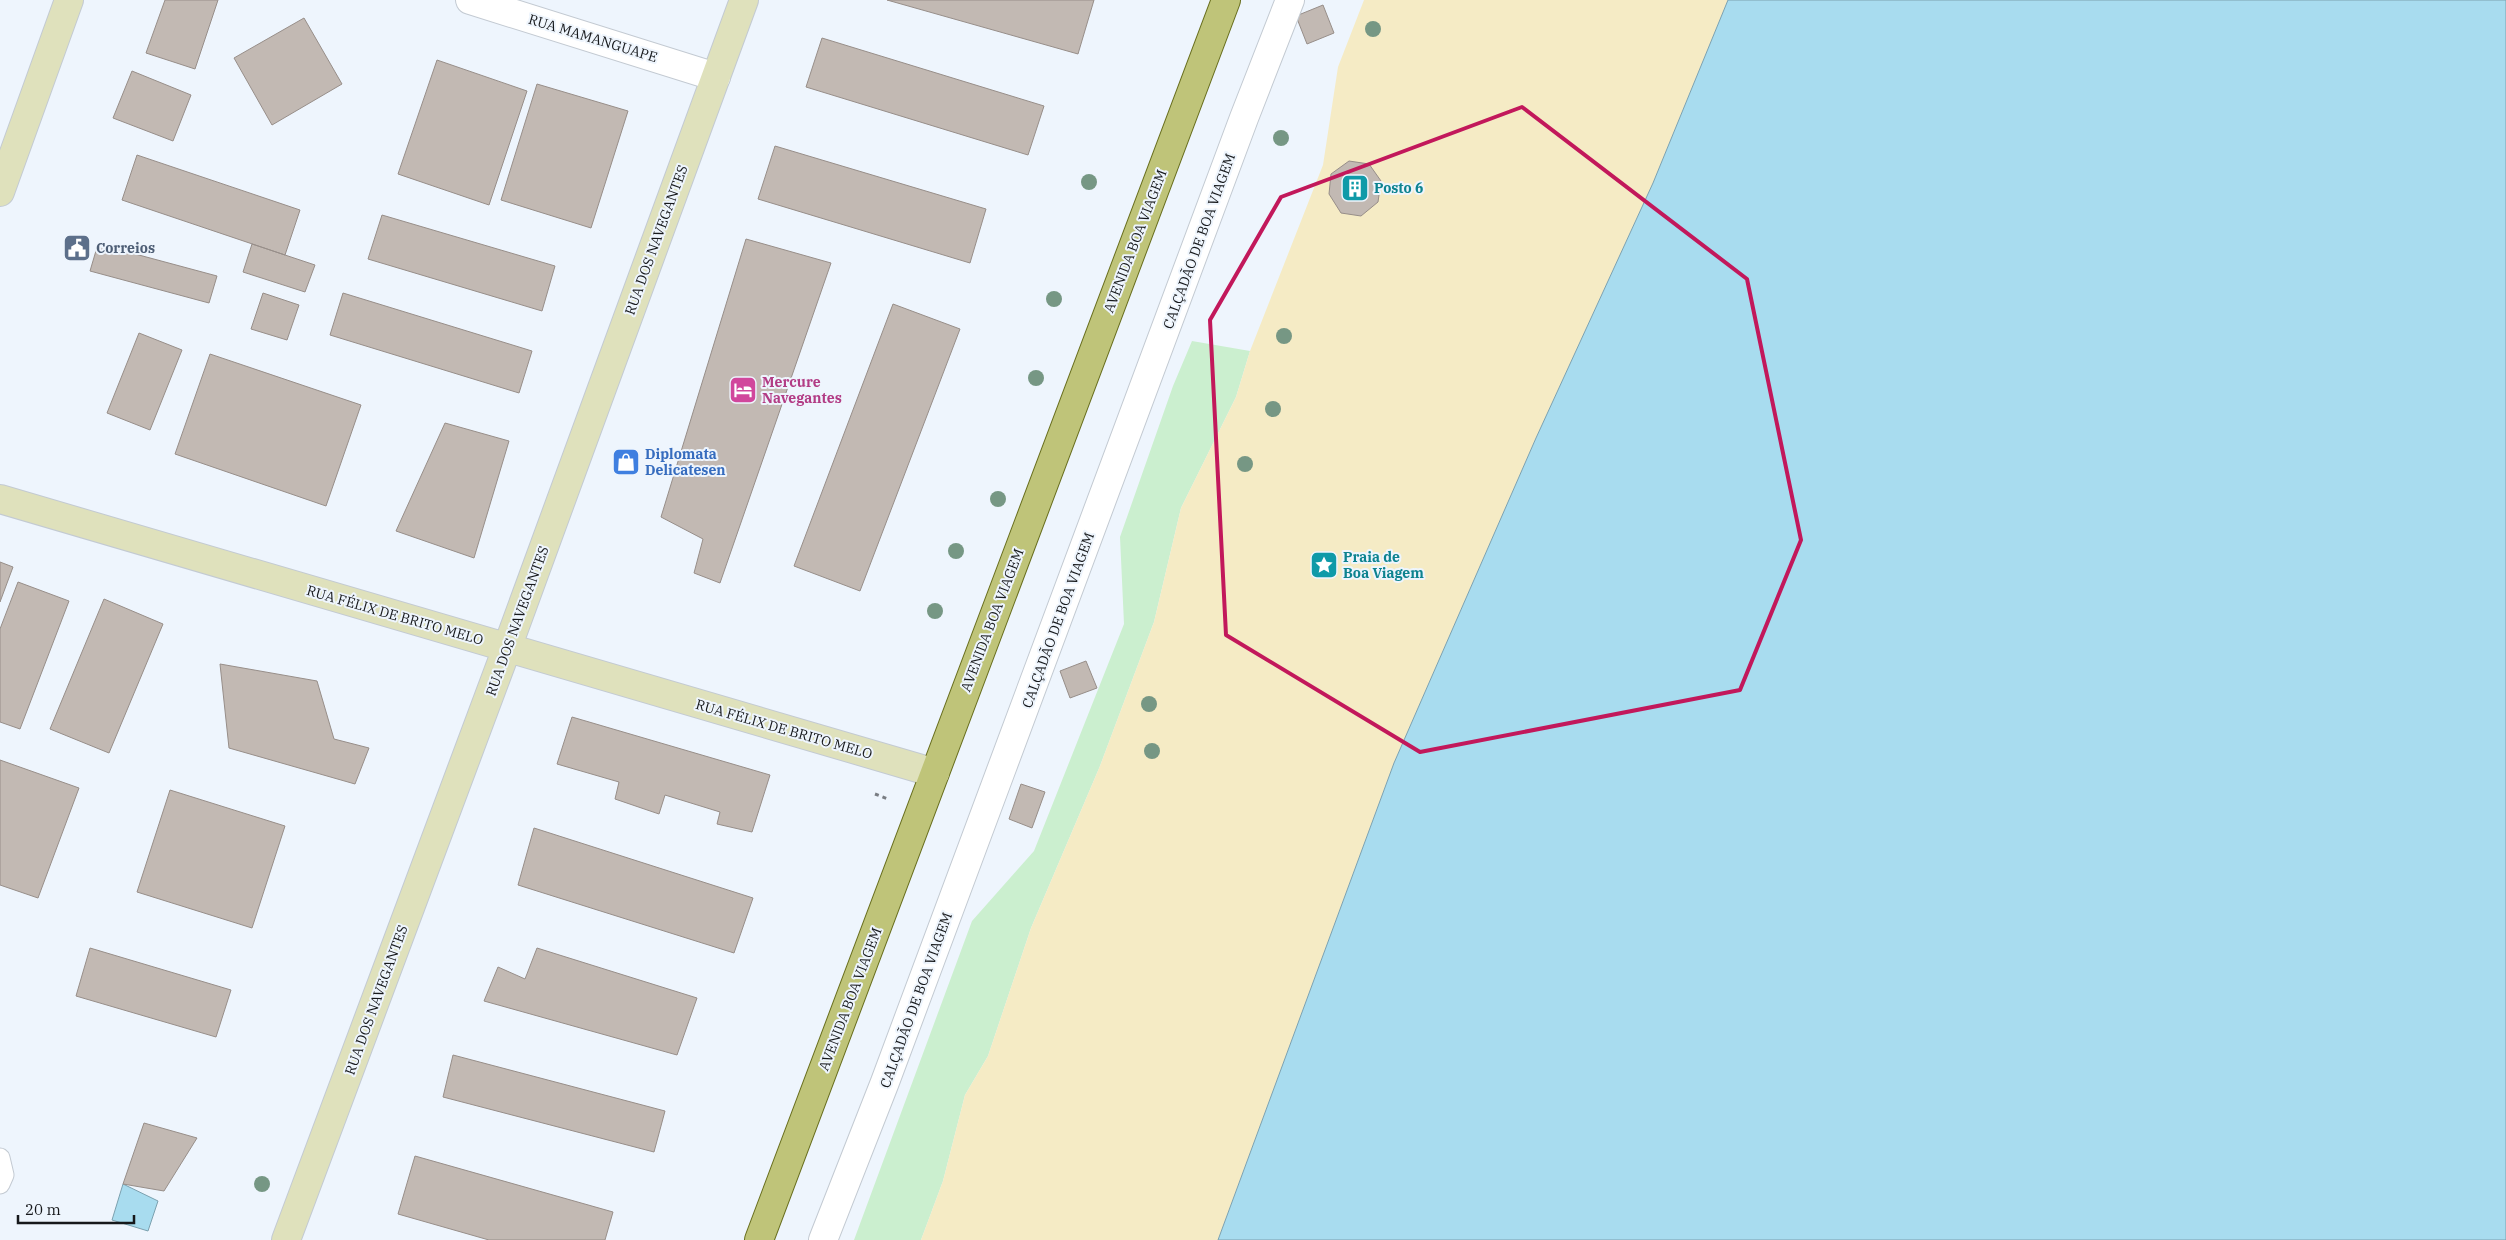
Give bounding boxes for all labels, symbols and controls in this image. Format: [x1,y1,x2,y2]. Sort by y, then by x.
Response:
street label: RUA MAMANGUAPE [526,10,660,66]
street label: CALÇADÃO DE BOA VIAGEM [1159,151,1239,331]
street label: RUA DOS NAVEGANTES [620,163,692,317]
street label: AVENIDA BOA VIAGEM [1099,167,1171,315]
building icon: Posto 6 [1340,173,1370,203]
place label: Posto 6 [1374,179,1423,197]
public building icon: Correios [62,233,92,263]
place label: Correios [96,239,155,257]
place label: Mercure Navegantes [762,373,842,407]
hotel icon: Mercure Navegantes [728,375,758,405]
place label: Diplomata Delicatesen [645,445,726,479]
shop icon: Diplomata Delicatesen [611,447,641,477]
street label: CALÇADÃO DE BOA VIAGEM [1018,530,1098,710]
street label: RUA DOS NAVEGANTES [481,544,553,698]
street label: AVENIDA BOA VIAGEM [956,546,1028,694]
place label: Praia de Boa Viagem [1343,548,1424,582]
place icon: Praia de Boa Viagem [1309,550,1339,580]
street label: RUA FÉLIX DE BRITO MELO [305,580,486,649]
street label: RUA FÉLIX DE BRITO MELO [694,694,875,763]
street label: CALÇADÃO DE BOA VIAGEM [876,910,956,1090]
street label: RUA DOS NAVEGANTES [340,923,412,1077]
street label: AVENIDA BOA VIAGEM [814,925,886,1073]
scale bar [18,1192,134,1224]
text: 20 m [25,1200,61,1219]

